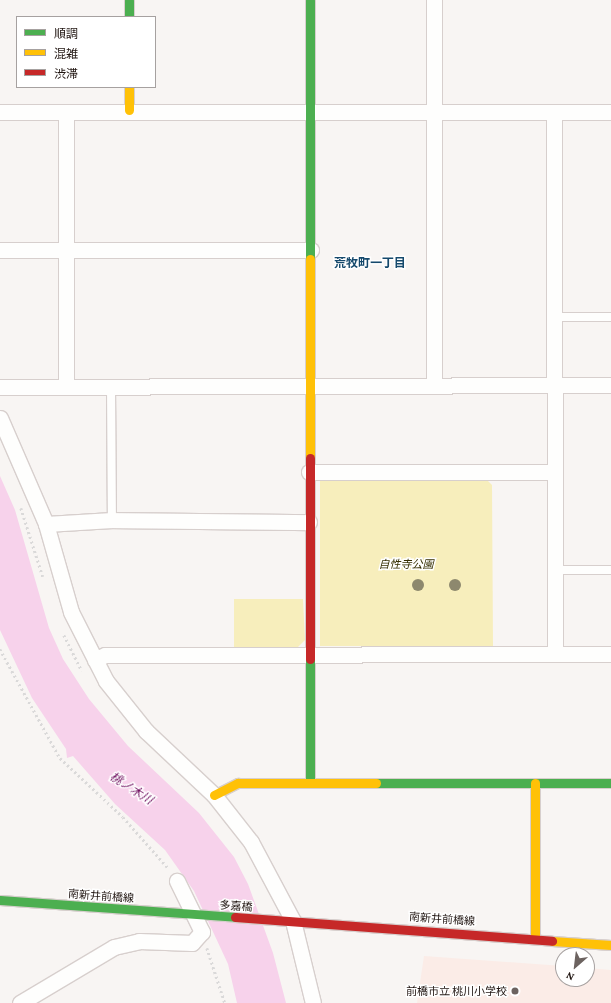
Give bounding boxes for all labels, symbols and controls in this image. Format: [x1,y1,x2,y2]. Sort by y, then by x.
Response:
legend [16,16,156,88]
text: 順調 [54,27,78,41]
text: 混雑 [54,47,78,61]
text: 渋滞 [54,67,78,81]
district label: 荒牧町一丁目 [334,257,406,271]
park label: 自性寺公園 [379,557,433,571]
water label: 桃ノ木川 [107,770,155,808]
street label: 南新井前橋線 [68,887,134,905]
street label: 多嘉橋 [219,898,253,914]
street label: 南新井前橋線 [409,910,475,928]
north arrow [555,947,595,987]
text: N [564,970,576,984]
place label: 前橋市立 桃川小学校 [406,984,507,998]
marker: 前橋市立 桃川小学校 [510,986,520,996]

